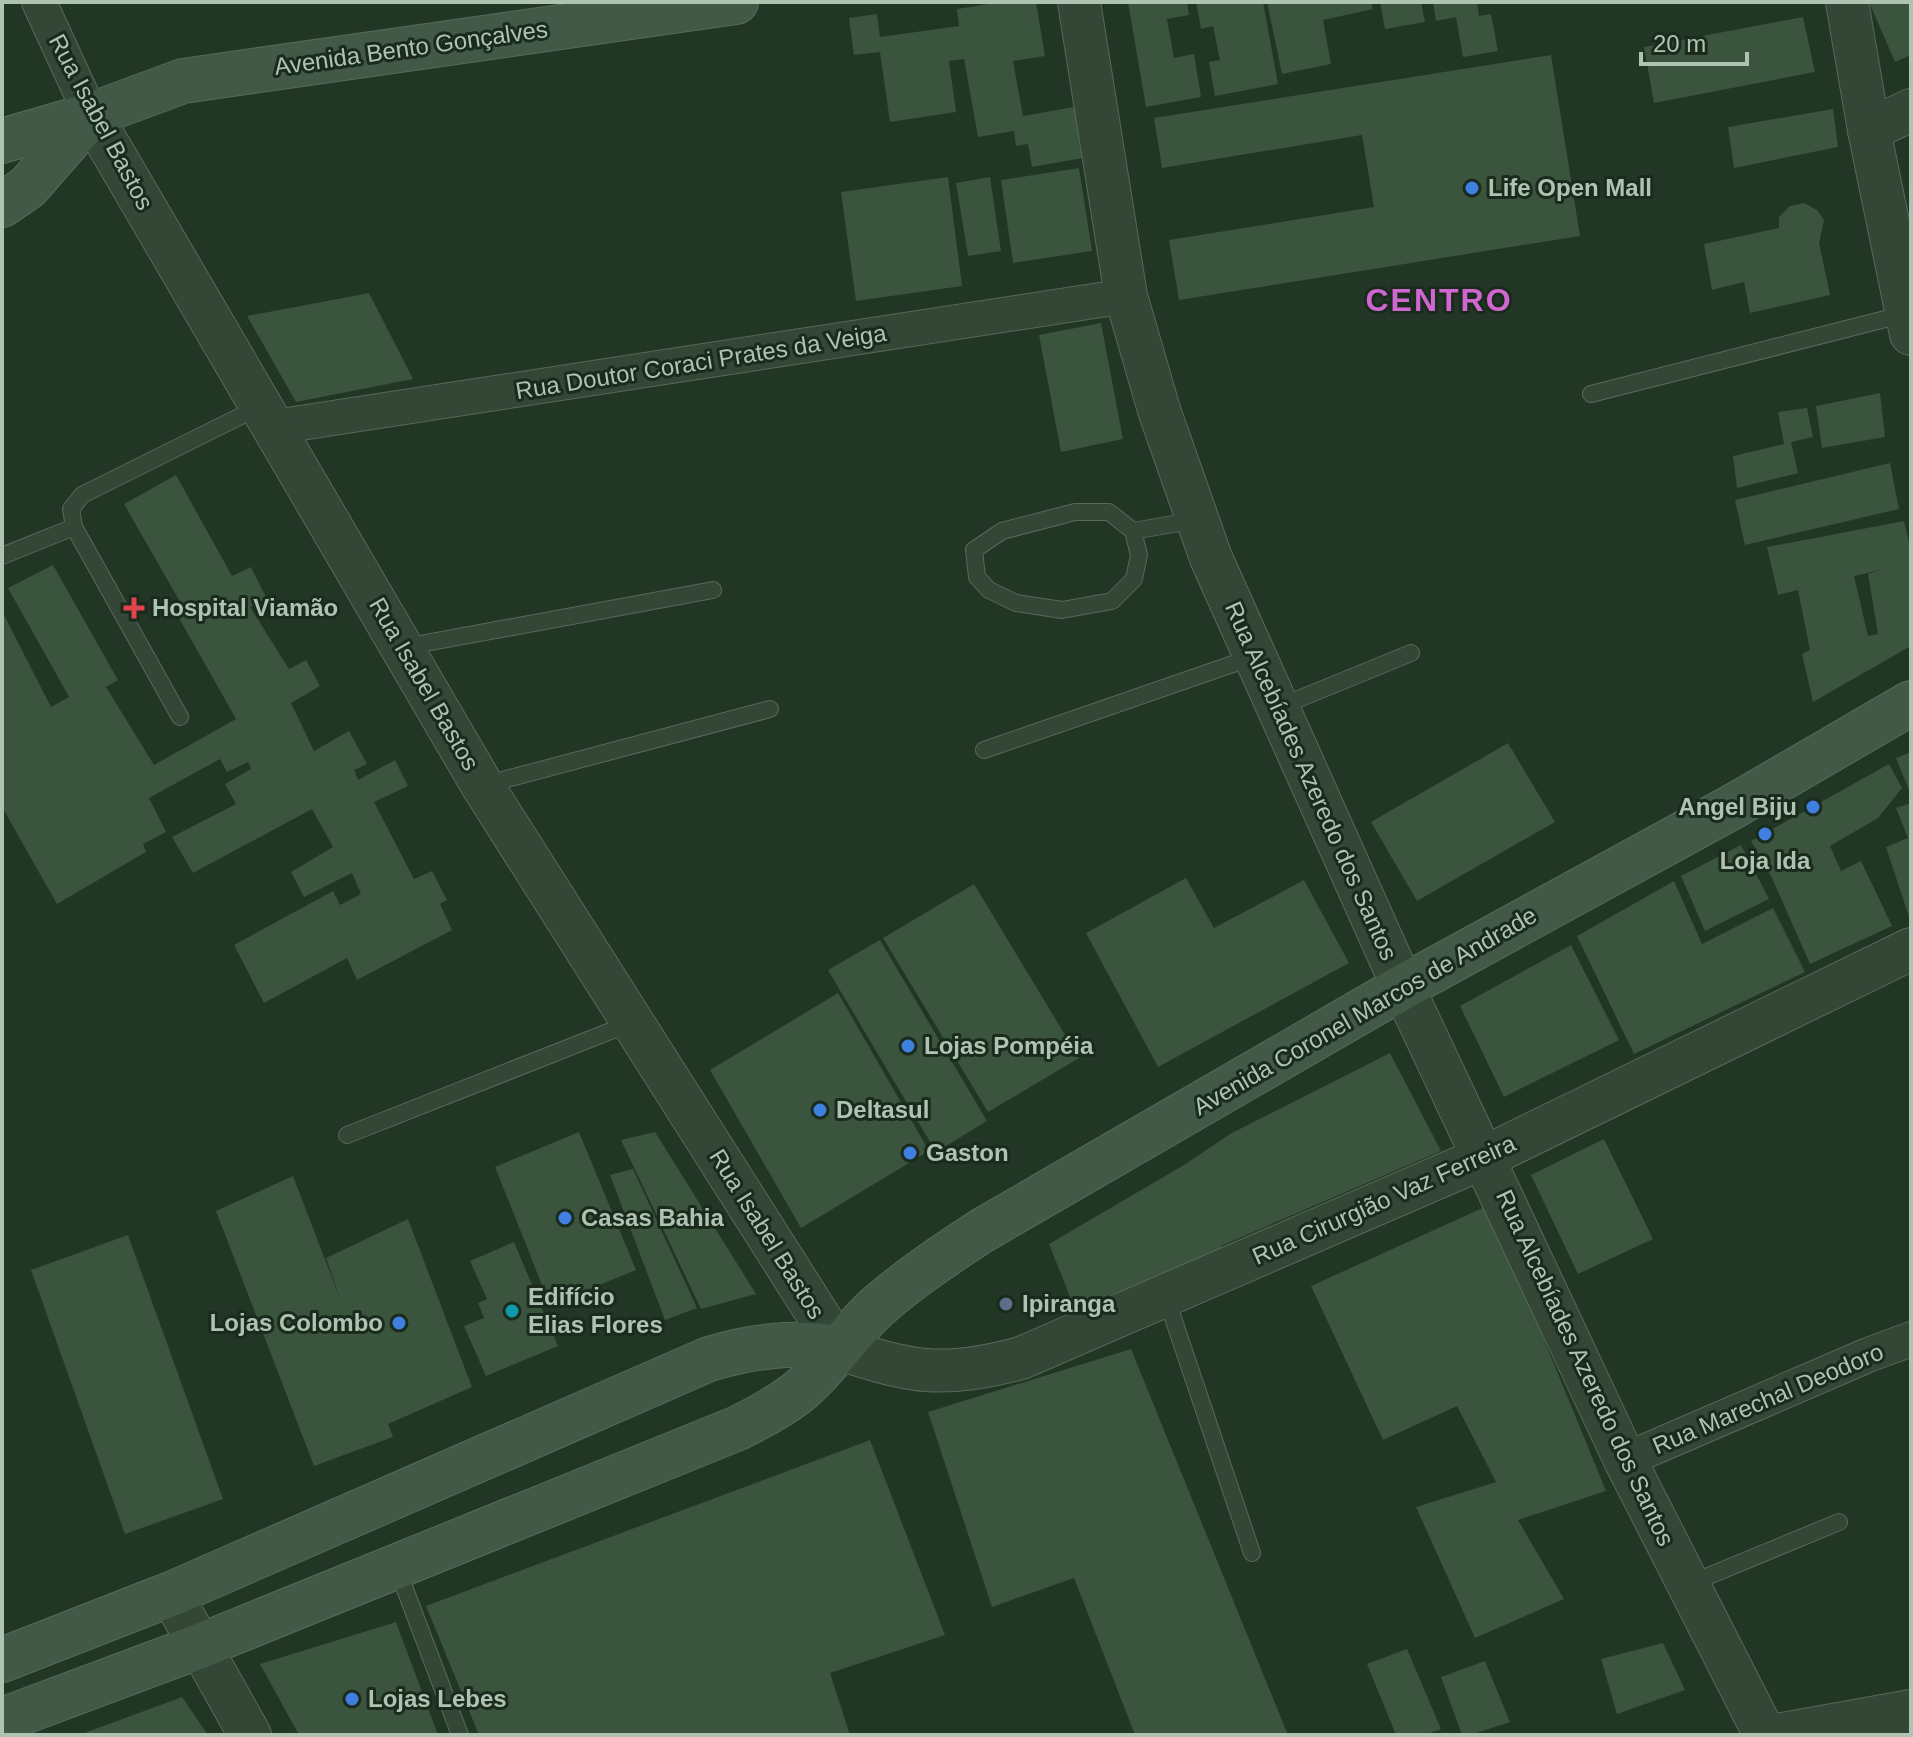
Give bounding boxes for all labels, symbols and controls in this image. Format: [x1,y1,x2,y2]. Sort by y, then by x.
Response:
street label: Avenida Bento Gonçalves [273,15,549,80]
scale bar [1641,16,1747,66]
street label: Rua Isabel Bastos [44,29,159,214]
text: 20 m [1653,30,1706,57]
place label: Life Open Mall [1488,174,1652,201]
marker: Life Open Mall [1463,179,1481,197]
district label: CENTRO [1365,282,1513,318]
street label: Rua Doutor Coraci Prates da Veiga [514,319,889,404]
street label: Rua Isabel Bastos [364,593,485,775]
place label: Hospital Viamão [152,594,338,621]
marker: Hospital Viamão [123,597,145,619]
street label: Rua Alcebíades Azeredo dos Santos [1220,597,1403,964]
place label: Angel Biju [1678,793,1797,820]
marker: Angel Biju [1804,798,1822,816]
marker: Loja Ida [1756,825,1774,843]
place label: Loja Ida [1720,847,1811,874]
street label: Avenida Coronel Marcos de Andrade [1188,901,1541,1120]
place label: Lojas Pompéia [924,1032,1094,1059]
marker: Lojas Pompéia [899,1037,917,1055]
place label: Deltasul [836,1096,929,1123]
marker: Deltasul [811,1101,829,1119]
street label: Rua Cirurgião Vaz Ferreira [1248,1129,1520,1270]
place label: Gaston [926,1139,1009,1166]
street label: Rua Isabel Bastos [704,1144,830,1323]
marker: Gaston [901,1144,919,1162]
street label: Rua Alcebíades Azeredo dos Santos [1491,1186,1680,1550]
place label: Casas Bahia [581,1204,724,1231]
marker: Casas Bahia [556,1209,574,1227]
place label: Edifício Elias Flores [528,1283,663,1338]
place label: Ipiranga [1022,1290,1116,1317]
marker: Ipiranga [997,1295,1015,1313]
marker: Edifício Elias Flores [503,1302,521,1320]
place label: Lojas Colombo [210,1309,383,1336]
marker: Lojas Colombo [390,1314,408,1332]
street label: Rua Marechal Deodoro [1648,1338,1887,1459]
place label: Lojas Lebes [368,1685,507,1712]
marker: Lojas Lebes [343,1690,361,1708]

